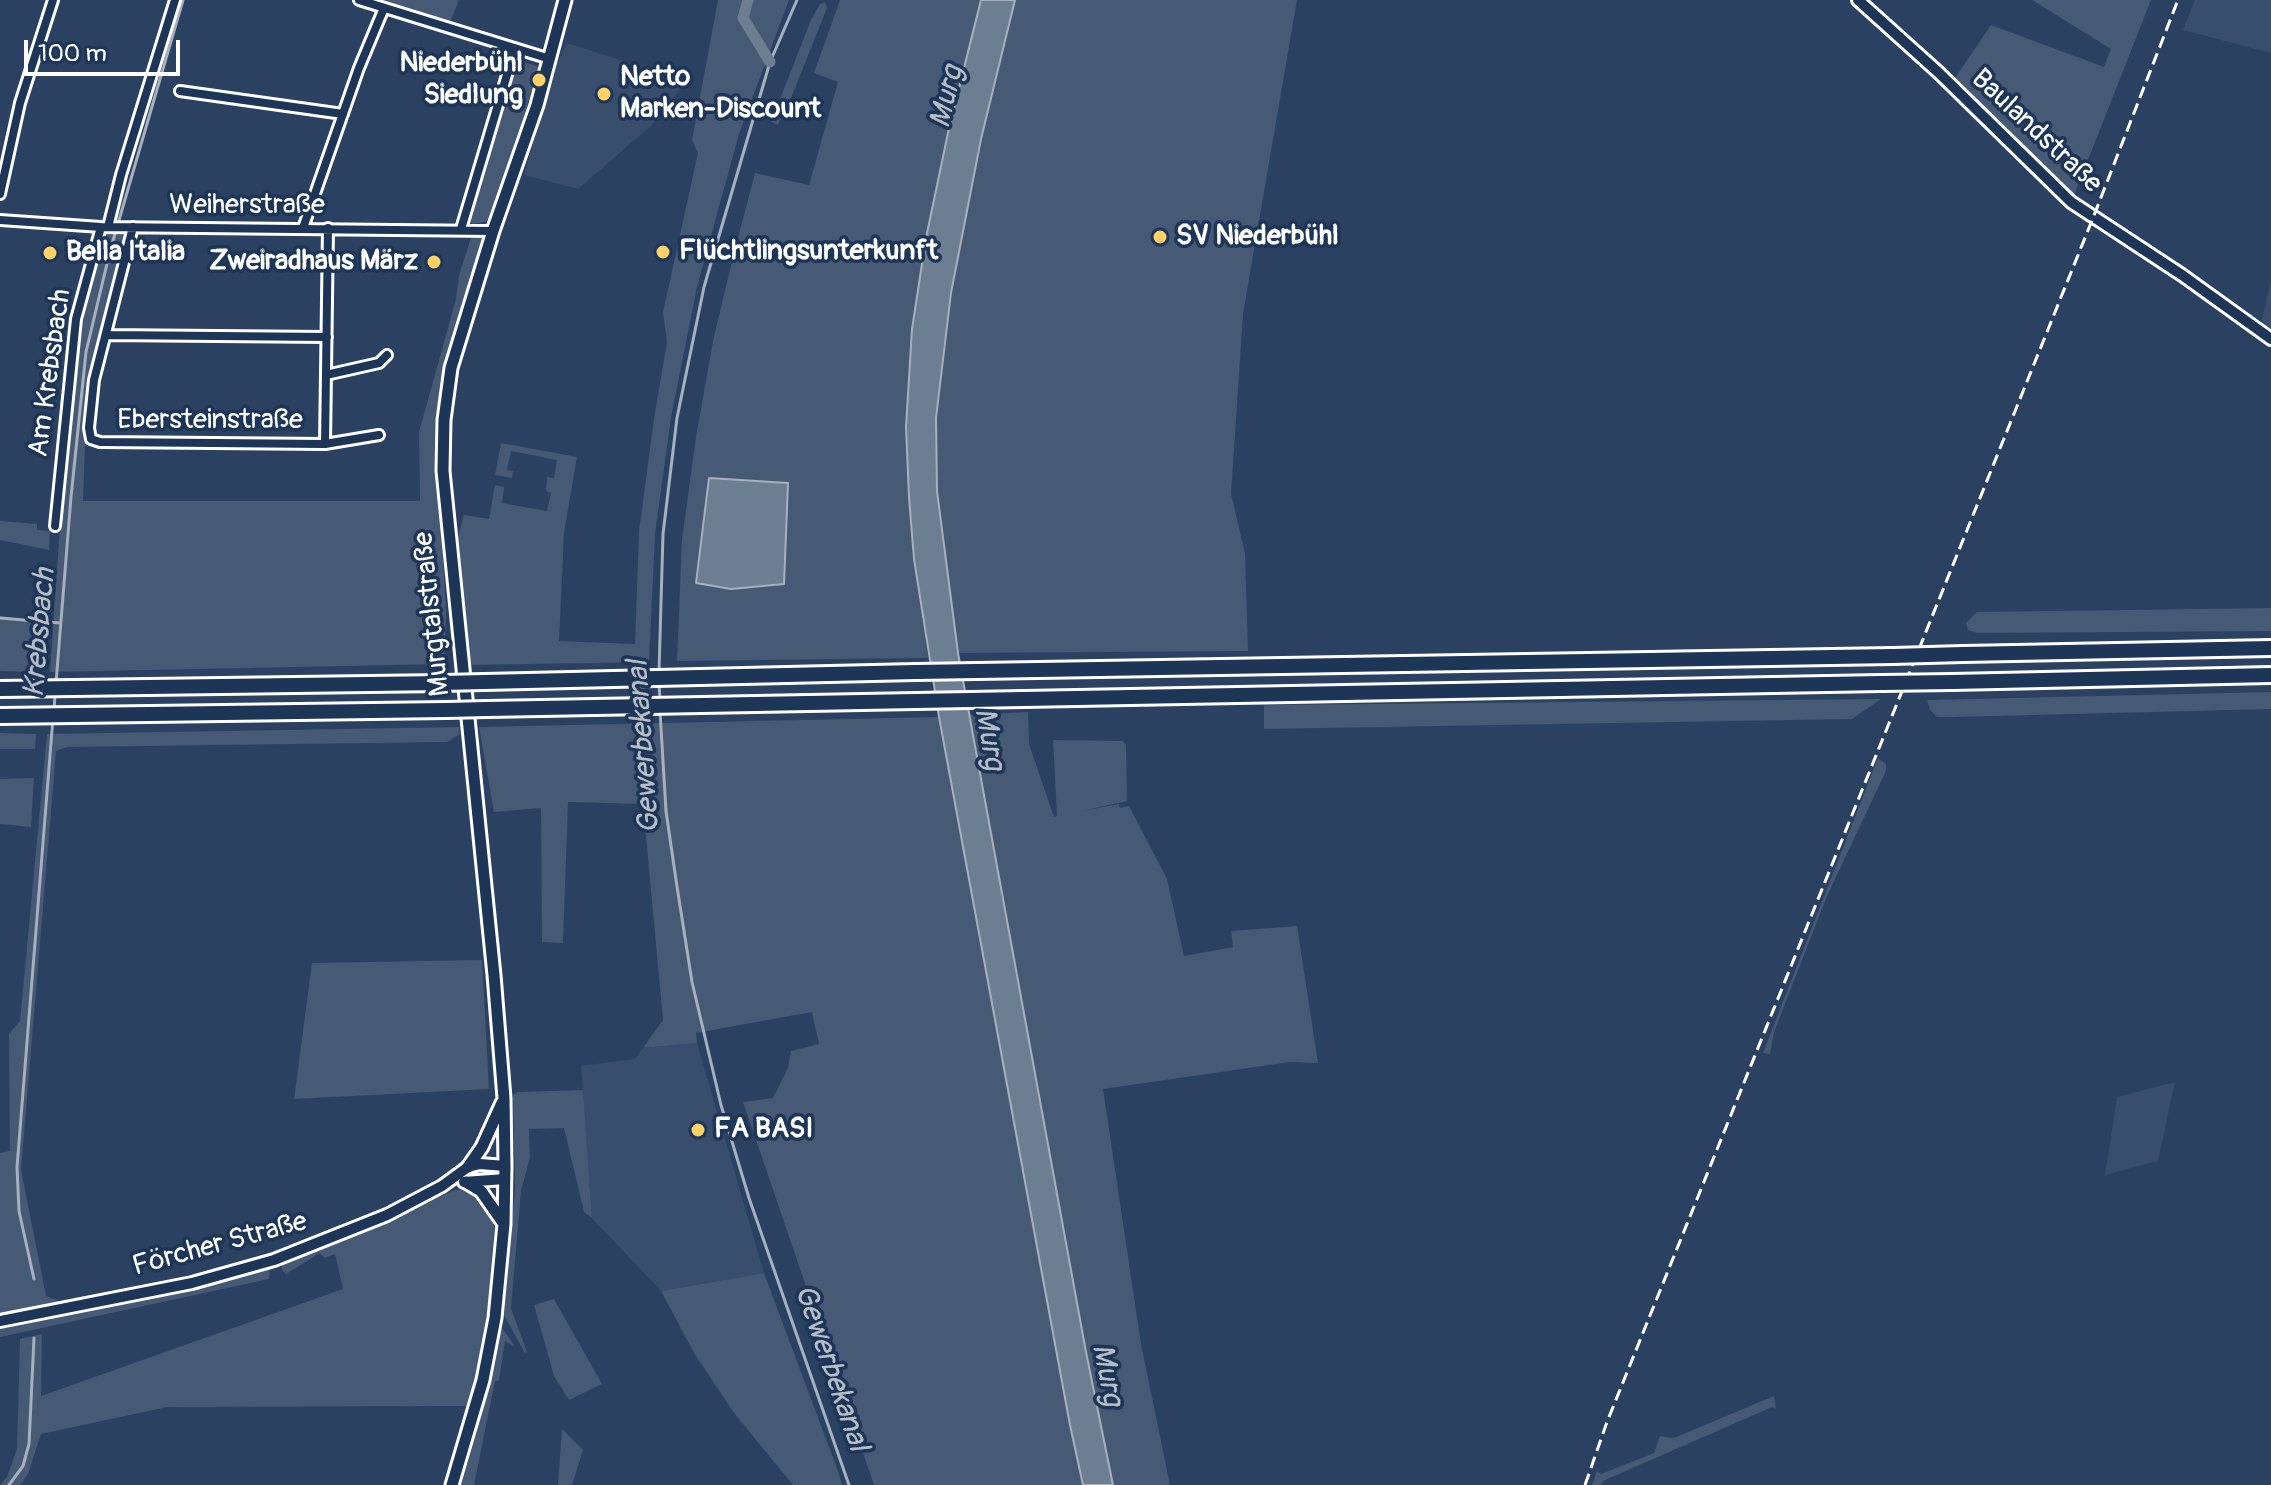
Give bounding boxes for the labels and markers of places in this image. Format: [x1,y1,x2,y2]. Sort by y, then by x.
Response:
place label: Niederbühl Siedlung [399,47,523,113]
place label: Netto Marken-Discount [620,61,821,127]
marker: Niederbühl Siedlung [530,71,548,89]
marker: Netto Marken-Discount [595,85,613,103]
place label: SV Niederbühl [1176,220,1339,254]
marker: SV Niederbühl [1151,228,1169,246]
place label: Flüchtlingsunterkunft [679,235,938,269]
place label: Bella Italia [66,236,185,270]
marker: Flüchtlingsunterkunft [654,243,672,261]
marker: Bella Italia [41,244,59,262]
place label: Zweiradhaus März [209,245,418,279]
marker: Zweiradhaus März [425,253,443,271]
place label: FA BASI [714,1113,813,1147]
marker: FA BASI [689,1121,707,1139]

